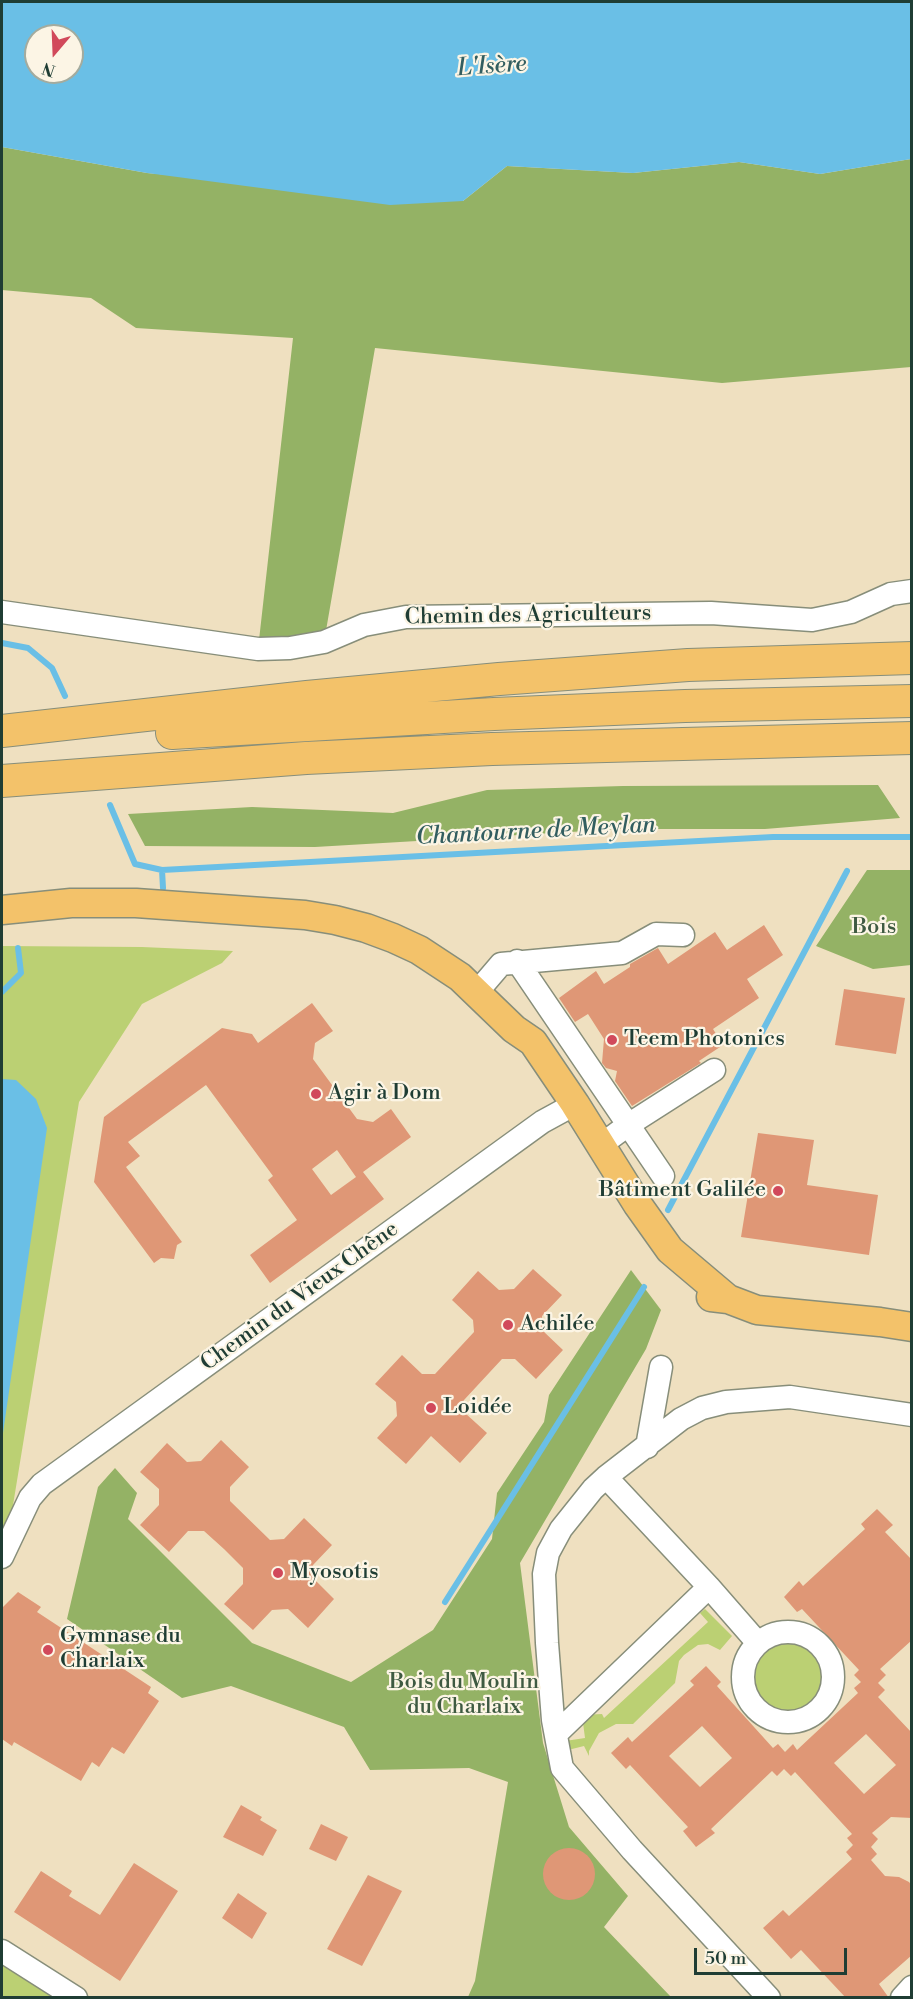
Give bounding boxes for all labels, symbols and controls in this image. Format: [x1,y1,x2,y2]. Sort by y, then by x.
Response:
north arrow [24,24,84,84]
water label: L'Isère [456,50,528,84]
text: N [40,58,58,81]
street label: Chemin des Agriculteurs [404,601,652,631]
water label: Chantourne de Meylan [415,811,657,853]
park label: Bois [852,915,896,941]
place label: Teem Photonics [624,1027,785,1053]
marker: Teem Photonics [605,1033,619,1047]
place label: Agir à Dom [328,1081,441,1107]
marker: Agir à Dom [309,1087,323,1101]
place label: Bâtiment Galilée [599,1178,766,1204]
marker: Bâtiment Galilée [771,1184,785,1198]
street label: Chemin du Vieux Chêne [196,1216,404,1378]
place label: Achilée [520,1312,595,1338]
marker: Achilée [501,1318,515,1332]
place label: Loidée [443,1395,512,1421]
marker: Loidée [424,1401,438,1415]
place label: Myosotis [290,1560,379,1586]
marker: Myosotis [271,1566,285,1580]
place label: Gymnase du Charlaix [60,1624,181,1676]
marker: Gymnase du Charlaix [41,1643,55,1657]
park label: Bois du Moulin du Charlaix [389,1670,539,1722]
scale bar [697,1936,850,1974]
text: 50 m [705,1947,746,1970]

